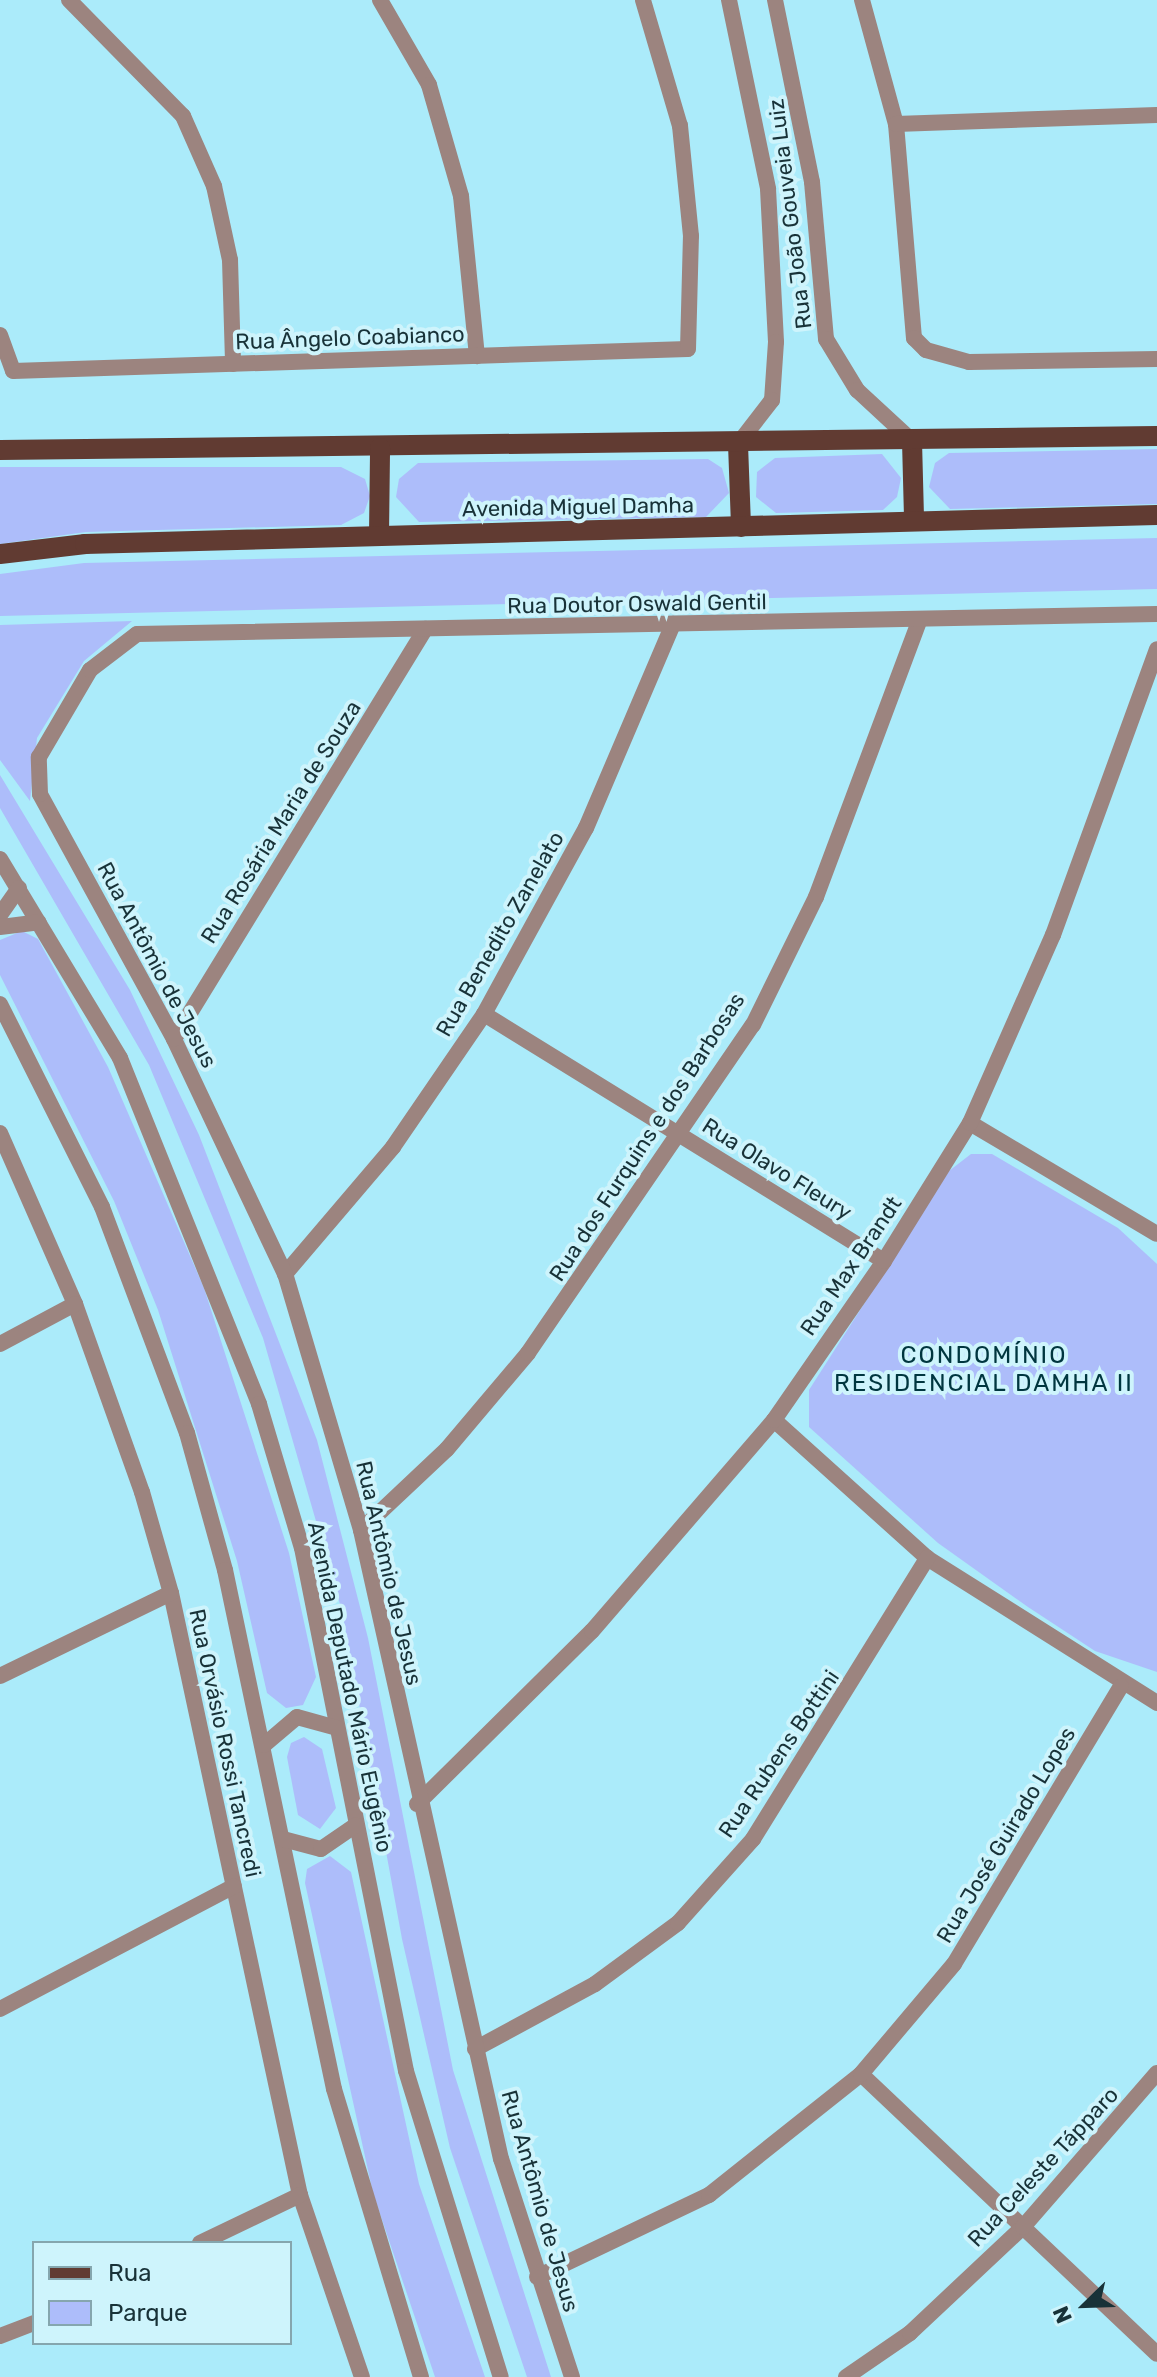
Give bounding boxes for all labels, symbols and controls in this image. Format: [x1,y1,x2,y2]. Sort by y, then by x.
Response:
street label: Rua João Gouveia Luiz [763,97,817,331]
street label: Rua Ângelo Coabianco [235,321,465,355]
street label: Avenida Miguel Damha [462,492,694,522]
street label: Rua Doutor Oswald Gentil [507,589,767,619]
street label: Rua Rosária Maria de Souza [195,696,367,948]
street label: Rua Benedito Zanelato [430,827,570,1041]
street label: Rua Antômio de Jesus [91,857,223,1073]
street label: Rua dos Furquins e dos Barbosas [544,988,750,1286]
street label: Rua Olavo Fleury [697,1112,857,1226]
street label: Rua Max Brandt [795,1191,907,1341]
district label: CONDOMÍNIO RESIDENCIAL DAMHA II [833,1342,1135,1398]
street label: Rua Antômio de Jesus [350,1458,428,1688]
street label: Avenida Deputado Mário Eugênio [302,1519,398,1855]
street label: Rua Orvásio Rossi Tancredi [184,1606,266,1880]
street label: Rua Rubens Bottini [713,1665,845,1843]
street label: Rua José Guirado Lopes [931,1722,1081,1948]
street label: Rua Celeste Tápparo [962,2081,1124,2253]
street label: Rua Antômio de Jesus [496,2087,584,2315]
legend [32,2241,292,2345]
text: Rua [108,2259,151,2287]
north arrow [1045,2265,1125,2345]
text: Parque [108,2299,187,2327]
text: N [1047,2302,1078,2327]

